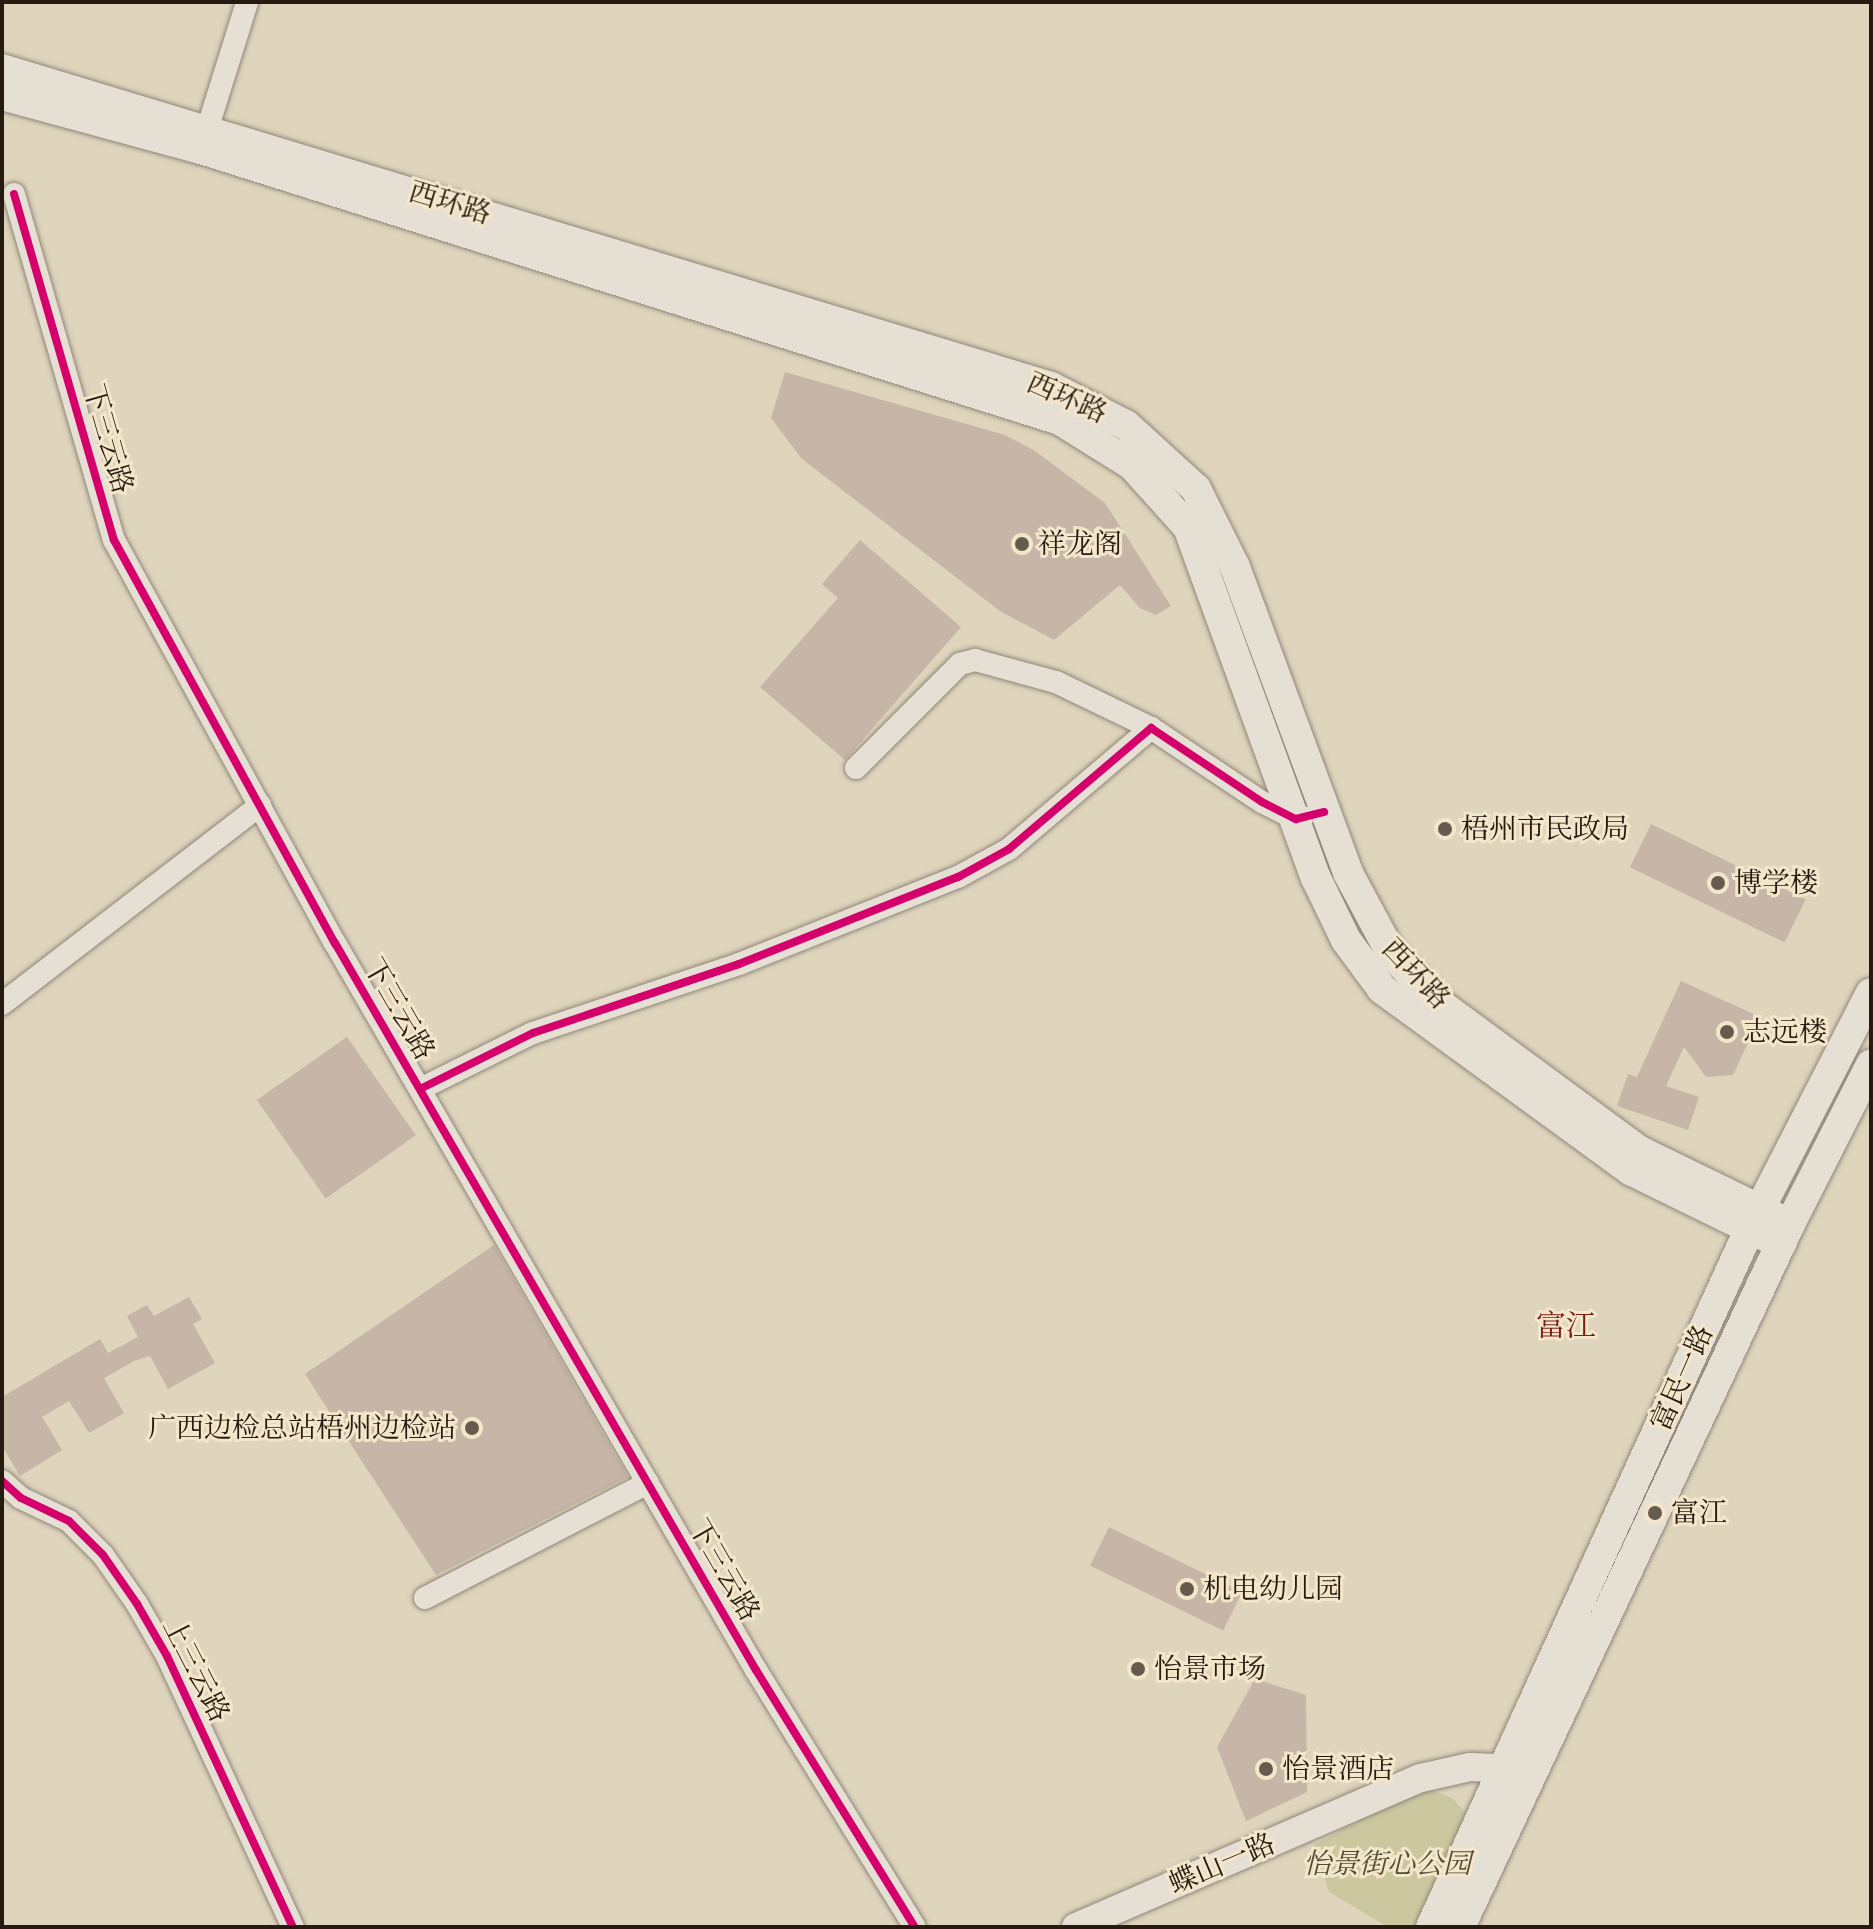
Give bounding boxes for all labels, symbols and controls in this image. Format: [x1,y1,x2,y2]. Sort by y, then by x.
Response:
street label: 西环路 [405,175,495,231]
street label: 西环路 [1022,366,1112,430]
street label: 下三云路 [76,381,140,497]
place label: 祥龙阁 [1038,527,1122,561]
marker: 祥龙阁 [1013,535,1031,553]
place label: 梧州市民政局 [1461,812,1629,846]
marker: 梧州市民政局 [1436,820,1454,838]
place label: 博学楼 [1734,866,1818,900]
marker: 博学楼 [1709,874,1727,892]
street label: 西环路 [1375,932,1457,1016]
street label: 下三云路 [356,952,442,1066]
place label: 志远楼 [1743,1015,1827,1049]
marker: 志远楼 [1718,1023,1736,1041]
district label: 富江 [1536,1308,1596,1344]
street label: 富民一路 [1644,1320,1720,1436]
place label: 广西边检总站梧州边检站 [148,1411,456,1445]
marker: 广西边检总站梧州边检站 [463,1419,481,1437]
place label: 富江 [1671,1496,1727,1530]
marker: 富江 [1646,1504,1664,1522]
street label: 下三云路 [681,1513,767,1627]
place label: 机电幼儿园 [1203,1572,1343,1606]
marker: 机电幼儿园 [1178,1580,1196,1598]
street label: 上三云路 [156,1612,236,1728]
place label: 怡景市场 [1154,1652,1266,1686]
marker: 怡景市场 [1129,1660,1147,1678]
place label: 怡景酒店 [1282,1752,1394,1786]
marker: 怡景酒店 [1257,1760,1275,1778]
street label: 蝶山一路 [1164,1827,1280,1901]
park label: 怡景街心公园 [1303,1847,1471,1881]

